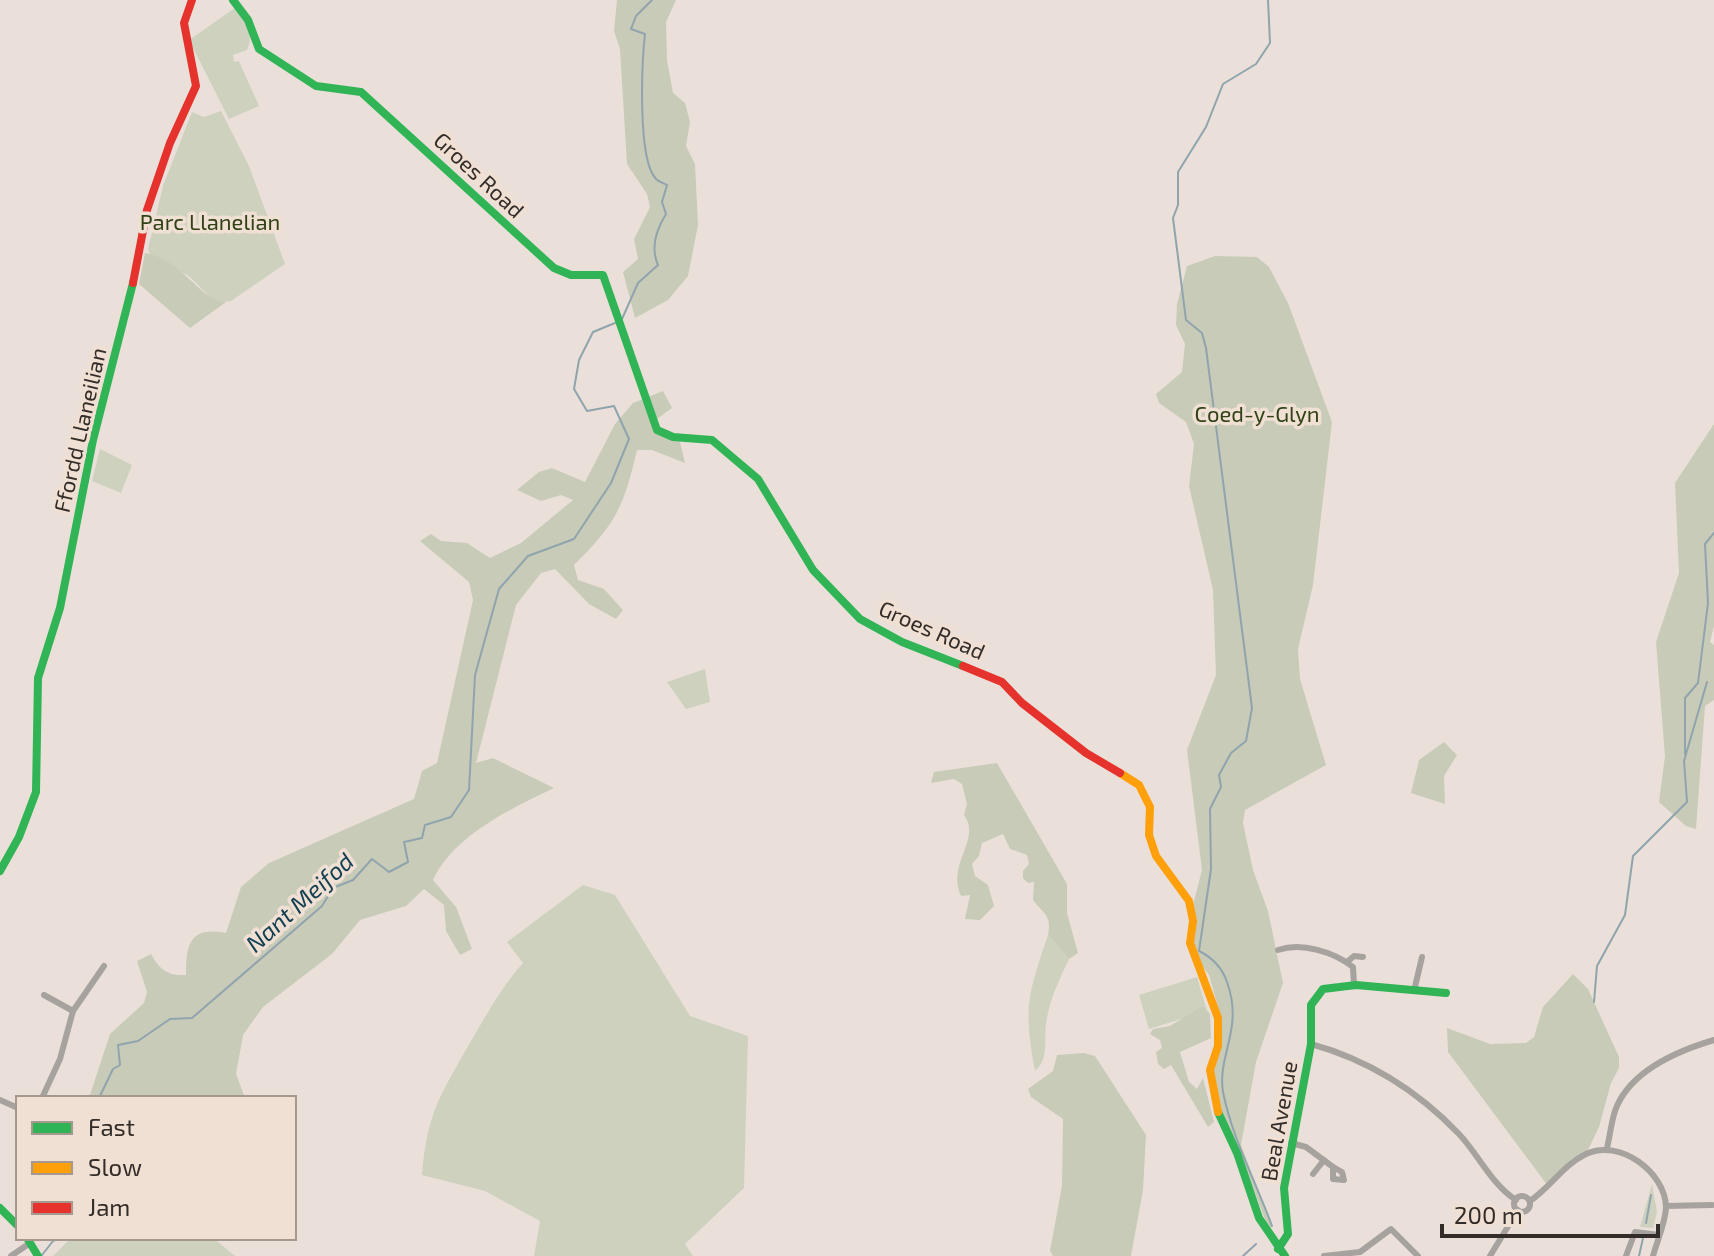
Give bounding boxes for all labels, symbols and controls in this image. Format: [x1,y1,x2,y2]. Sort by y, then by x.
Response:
street label: Groes Road [429,126,530,222]
park label: Parc Llanelian [140,208,280,234]
street label: Ffordd Llaneilian [47,345,111,515]
park label: Coed-y-Glyn [1194,400,1320,426]
street label: Groes Road [875,594,990,664]
water label: Nant Meifod [239,846,359,958]
street label: Beal Avenue [1255,1059,1301,1183]
legend [16,1096,296,1240]
text: Fast [88,1112,135,1141]
text: Slow [88,1152,142,1181]
scale bar [1442,1188,1658,1238]
text: Jam [88,1192,130,1221]
text: 200 m [1454,1200,1523,1229]

